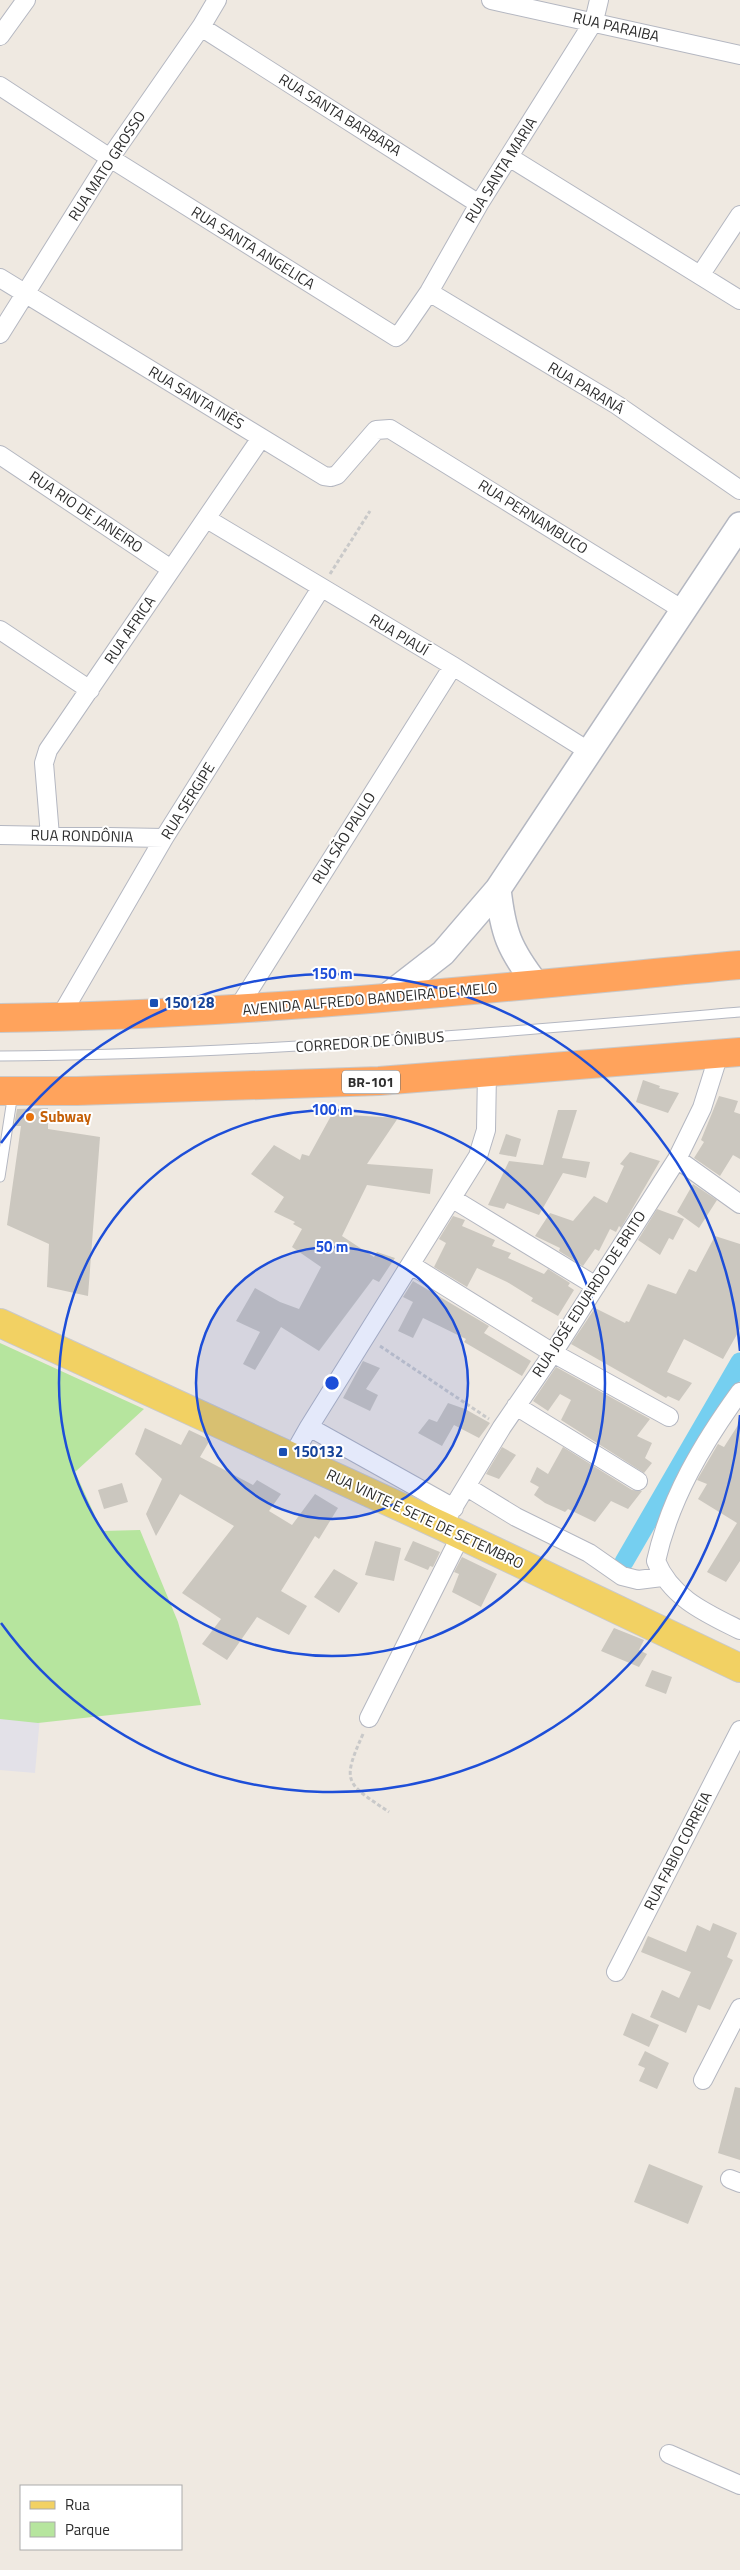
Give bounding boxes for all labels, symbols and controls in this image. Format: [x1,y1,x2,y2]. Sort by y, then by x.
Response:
street label: RUA PARAIBA [571,5,662,48]
street label: RUA SANTA BARBARA [274,67,406,162]
street label: RUA MATO GROSSO [62,106,151,225]
street label: RUA SANTA MARIA [459,112,542,227]
street label: RUA SANTA ANGELICA [187,200,320,295]
street label: RUA PARANÁ [544,356,629,419]
street label: RUA SANTA INÊS [144,360,248,435]
street label: RUA RIO DE JANEIRO [25,465,148,558]
street label: RUA PERNAMBUCO [474,473,593,560]
street label: RUA AFRICA [98,591,161,668]
street label: RUA PIAUÍ [365,608,434,662]
street label: RUA SERGIPE [155,758,220,844]
street label: RUA SÃO PAULO [306,787,381,888]
street label: RUA RONDÔNIA [30,823,134,848]
text: 150 m [311,962,353,985]
street label: AVENIDA ALFREDO BANDEIRA DE MELO [242,976,498,1021]
place label: 150128 [164,991,214,1014]
marker: 150128 [148,997,160,1009]
street label: CORREDOR DE ÔNIBUS [295,1025,445,1058]
road number: BR-101 [342,1070,400,1094]
text: 100 m [311,1098,353,1121]
place label: Subway [40,1105,92,1128]
marker: Subway [24,1111,36,1123]
street label: RUA JOSÉ EDUARDO DE BRITO [526,1206,651,1382]
text: 50 m [316,1235,348,1258]
centre of rings [323,1374,341,1392]
place label: 150132 [293,1440,343,1463]
marker: 150132 [277,1446,289,1458]
street label: RUA VINTE E SETE DE SETEMBRO [323,1463,528,1575]
street label: RUA FABIO CORREIA [638,1787,718,1914]
legend [20,2485,182,2550]
text: Rua [65,2493,90,2516]
text: Parque [65,2518,110,2541]

